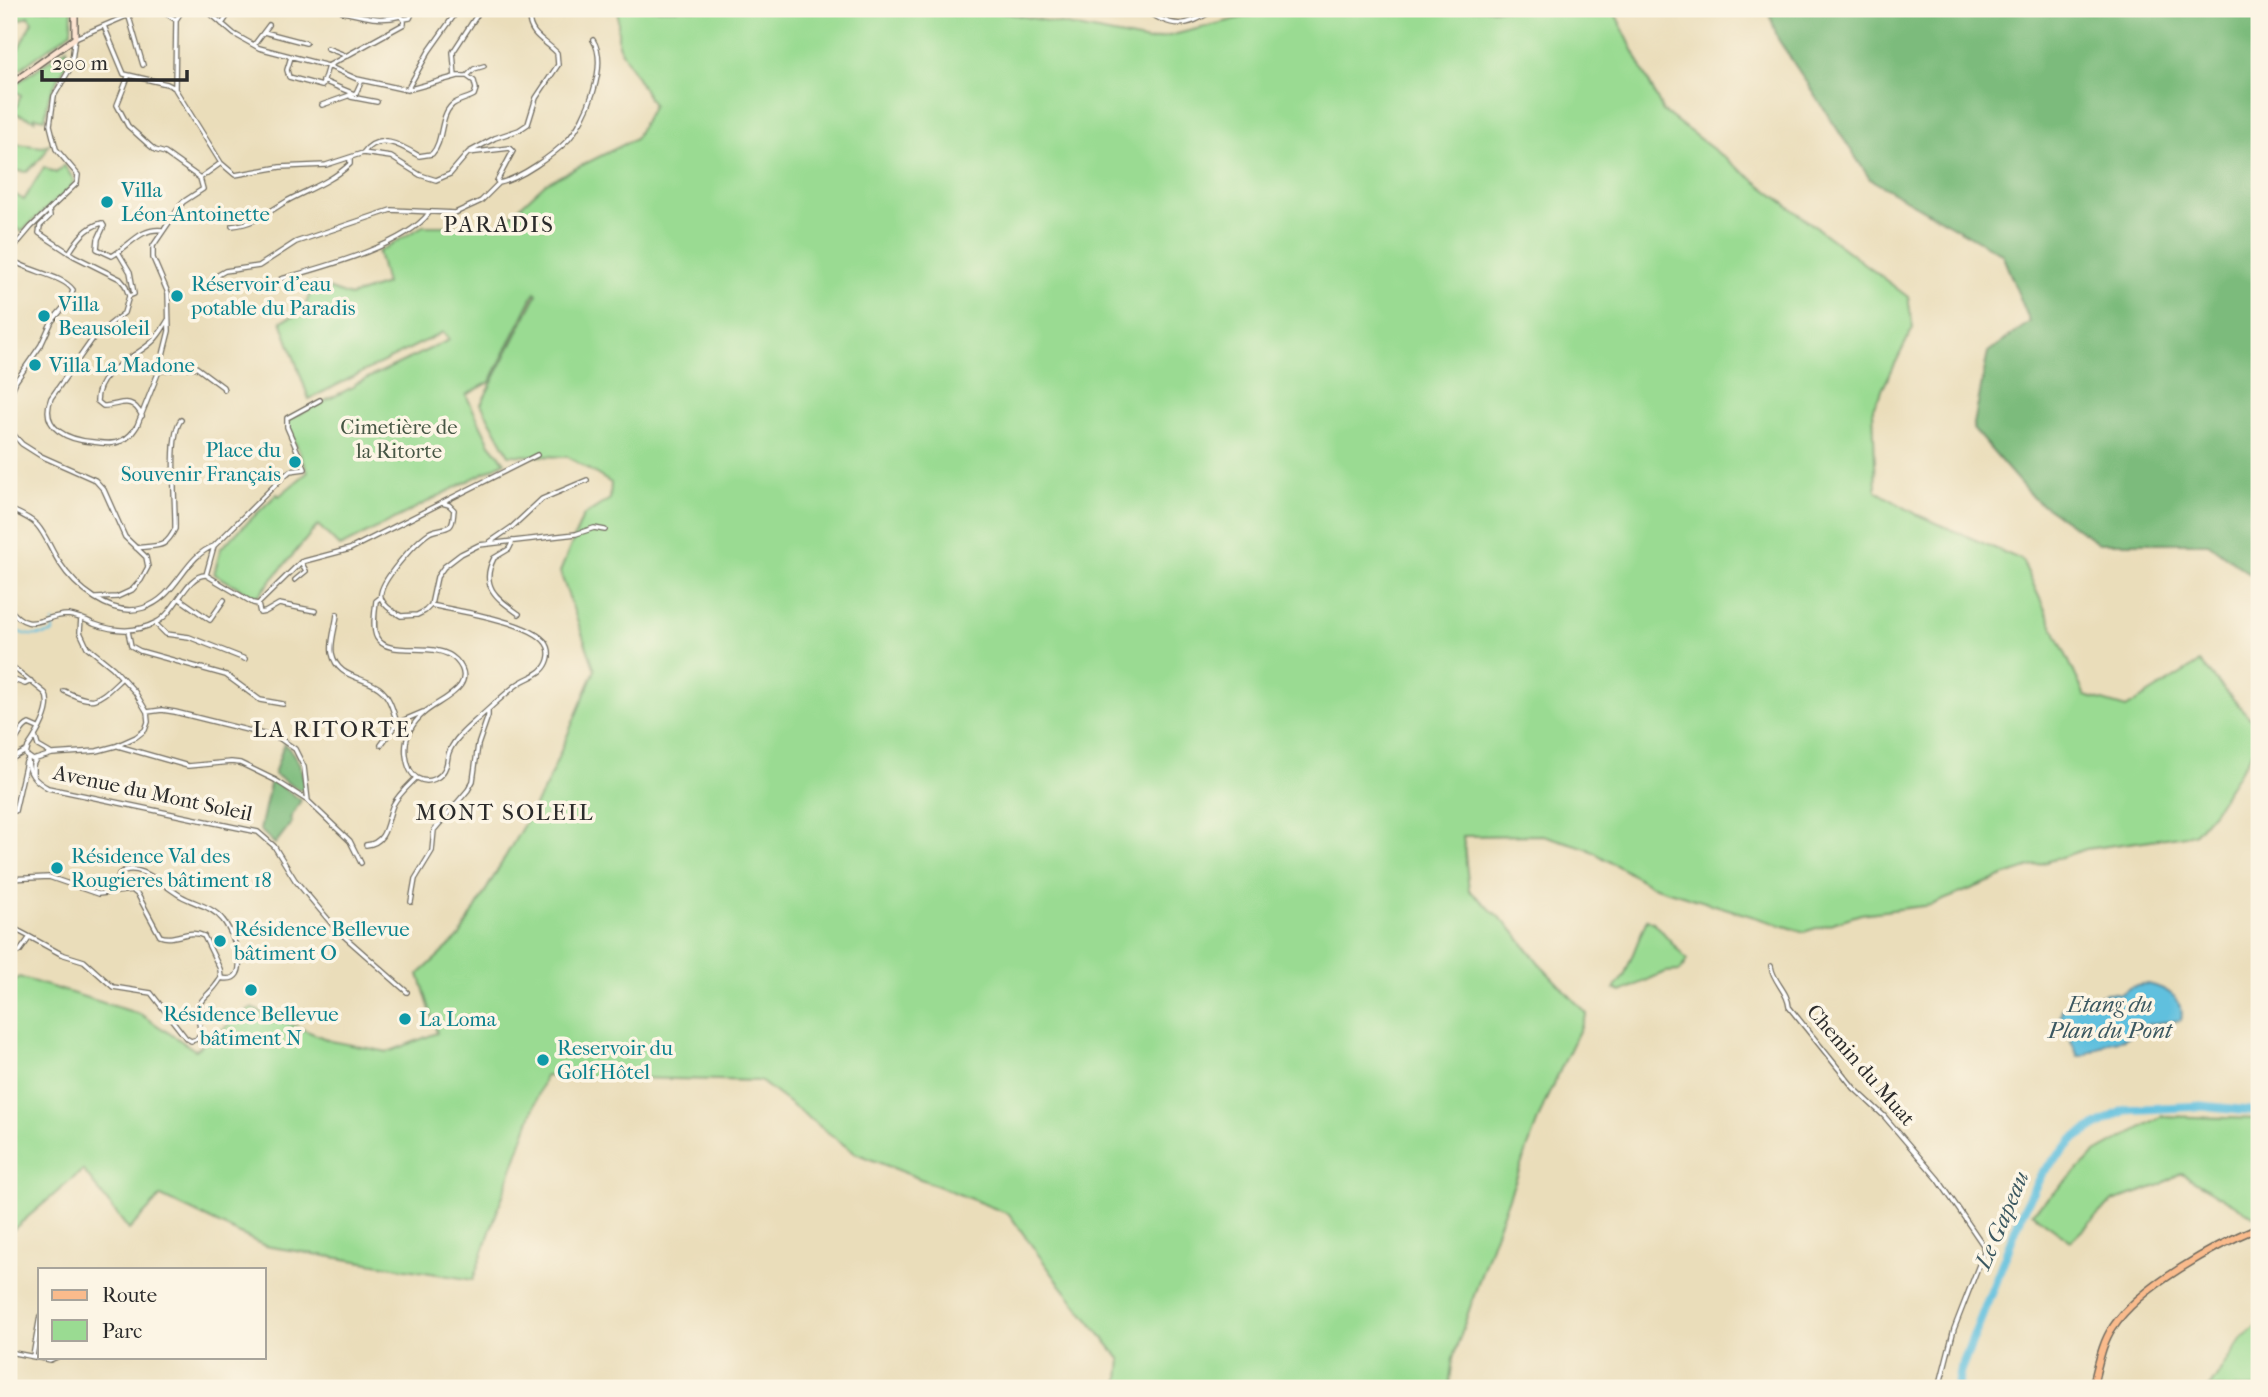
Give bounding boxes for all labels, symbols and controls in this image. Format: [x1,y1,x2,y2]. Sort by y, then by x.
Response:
scale bar [42,38,187,82]
text: 200 m [52,51,108,75]
place label: Villa Léon-Antoinette [120,178,270,226]
marker: Villa Léon-Antoinette [99,194,115,210]
district label: PARADIS [443,211,555,238]
place label: Réservoir d'eau potable du Paradis [190,272,356,320]
marker: Réservoir d'eau potable du Paradis [169,288,185,304]
place label: Villa Beausoleil [57,292,150,340]
marker: Villa Beausoleil [36,308,52,324]
place label: Villa La Madone [48,353,195,377]
marker: Villa La Madone [27,357,43,373]
park label: Cimetière de la Ritorte [340,415,458,463]
place label: Place du Souvenir Français [121,438,281,486]
marker: Place du Souvenir Français [287,454,303,470]
district label: LA RITORTE [253,716,411,743]
street label: Avenue du Mont Soleil [50,760,255,826]
district label: MONT SOLEIL [415,799,595,826]
place label: Résidence Val des Rougieres bâtiment 18 [71,844,272,892]
marker: Résidence Val des Rougieres bâtiment 18 [49,860,65,876]
place label: Résidence Bellevue bâtiment O [233,917,410,965]
marker: Résidence Bellevue bâtiment O [212,933,228,949]
marker: Résidence Bellevue bâtiment N [243,982,259,998]
water label: Etang du Plan du Pont [2047,991,2174,1044]
street label: Chemin du Muat [1802,1000,1920,1131]
place label: Résidence Bellevue bâtiment N [163,1002,339,1050]
place label: La Loma [419,1007,497,1031]
marker: La Loma [397,1011,413,1027]
place label: Reservoir du Golf Hôtel [557,1036,673,1084]
marker: Reservoir du Golf Hôtel [535,1052,551,1068]
water label: Le Gapeau [1968,1167,2035,1275]
legend [38,1268,266,1358]
text: Route [102,1283,157,1307]
text: Parc [102,1319,142,1343]

